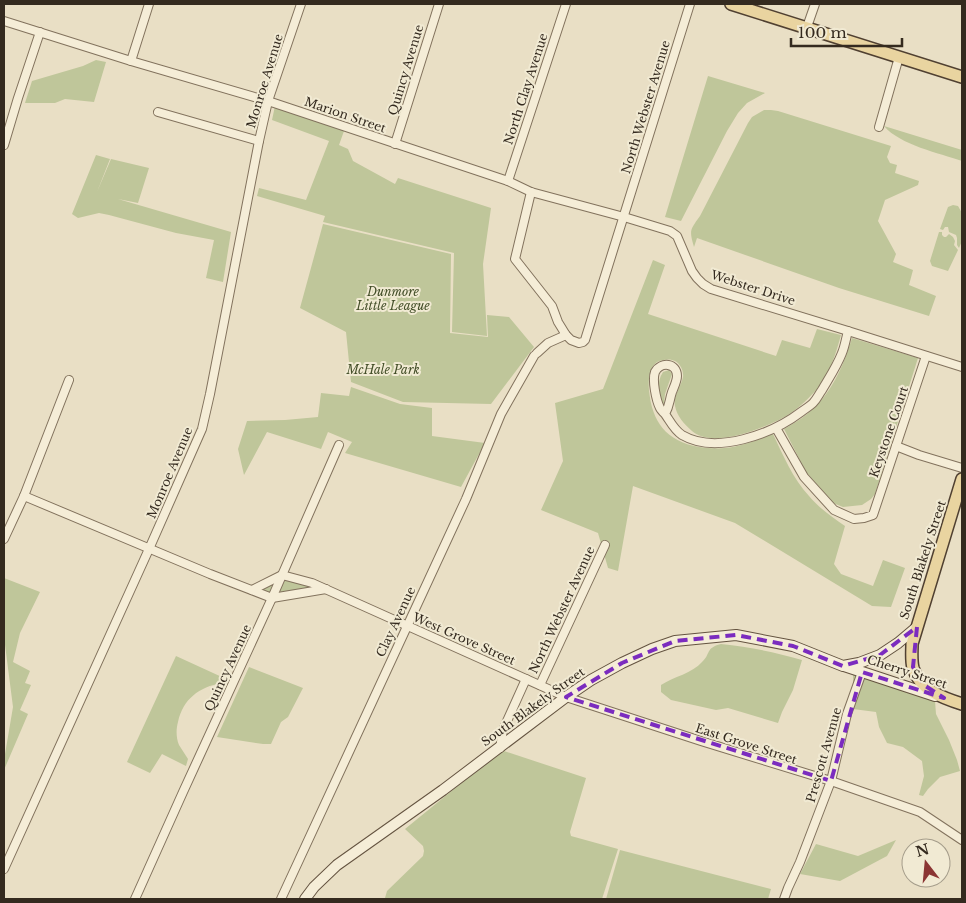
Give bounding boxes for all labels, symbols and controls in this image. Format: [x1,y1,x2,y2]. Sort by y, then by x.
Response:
scale bar [791,15,902,47]
street label: Quincy Avenue [385,23,426,117]
text: 100 m [798,23,847,42]
street label: North Clay Avenue [500,31,551,146]
street label: Monroe Avenue [243,32,286,130]
street label: North Webster Avenue [618,38,673,175]
street label: Marion Street [302,94,388,136]
street label: Webster Drive [708,266,797,308]
park label: Dunmore Little League [355,284,430,313]
park label: McHale Park [345,362,420,377]
street label: Keystone Court [866,384,911,479]
street label: Monroe Avenue [144,425,196,521]
street label: South Blakely Street [896,498,949,621]
street label: North Webster Avenue [525,544,598,676]
street label: Clay Avenue [373,584,418,659]
street label: West Grove Street [410,609,518,668]
street label: Quincy Avenue [201,622,254,714]
street label: Cherry Street [865,652,949,692]
street label: South Blakely Street [478,664,588,749]
street label: Prescott Avenue [803,705,844,804]
street label: East Grove Street [693,720,799,767]
north arrow [901,838,951,888]
text: N [914,840,931,861]

